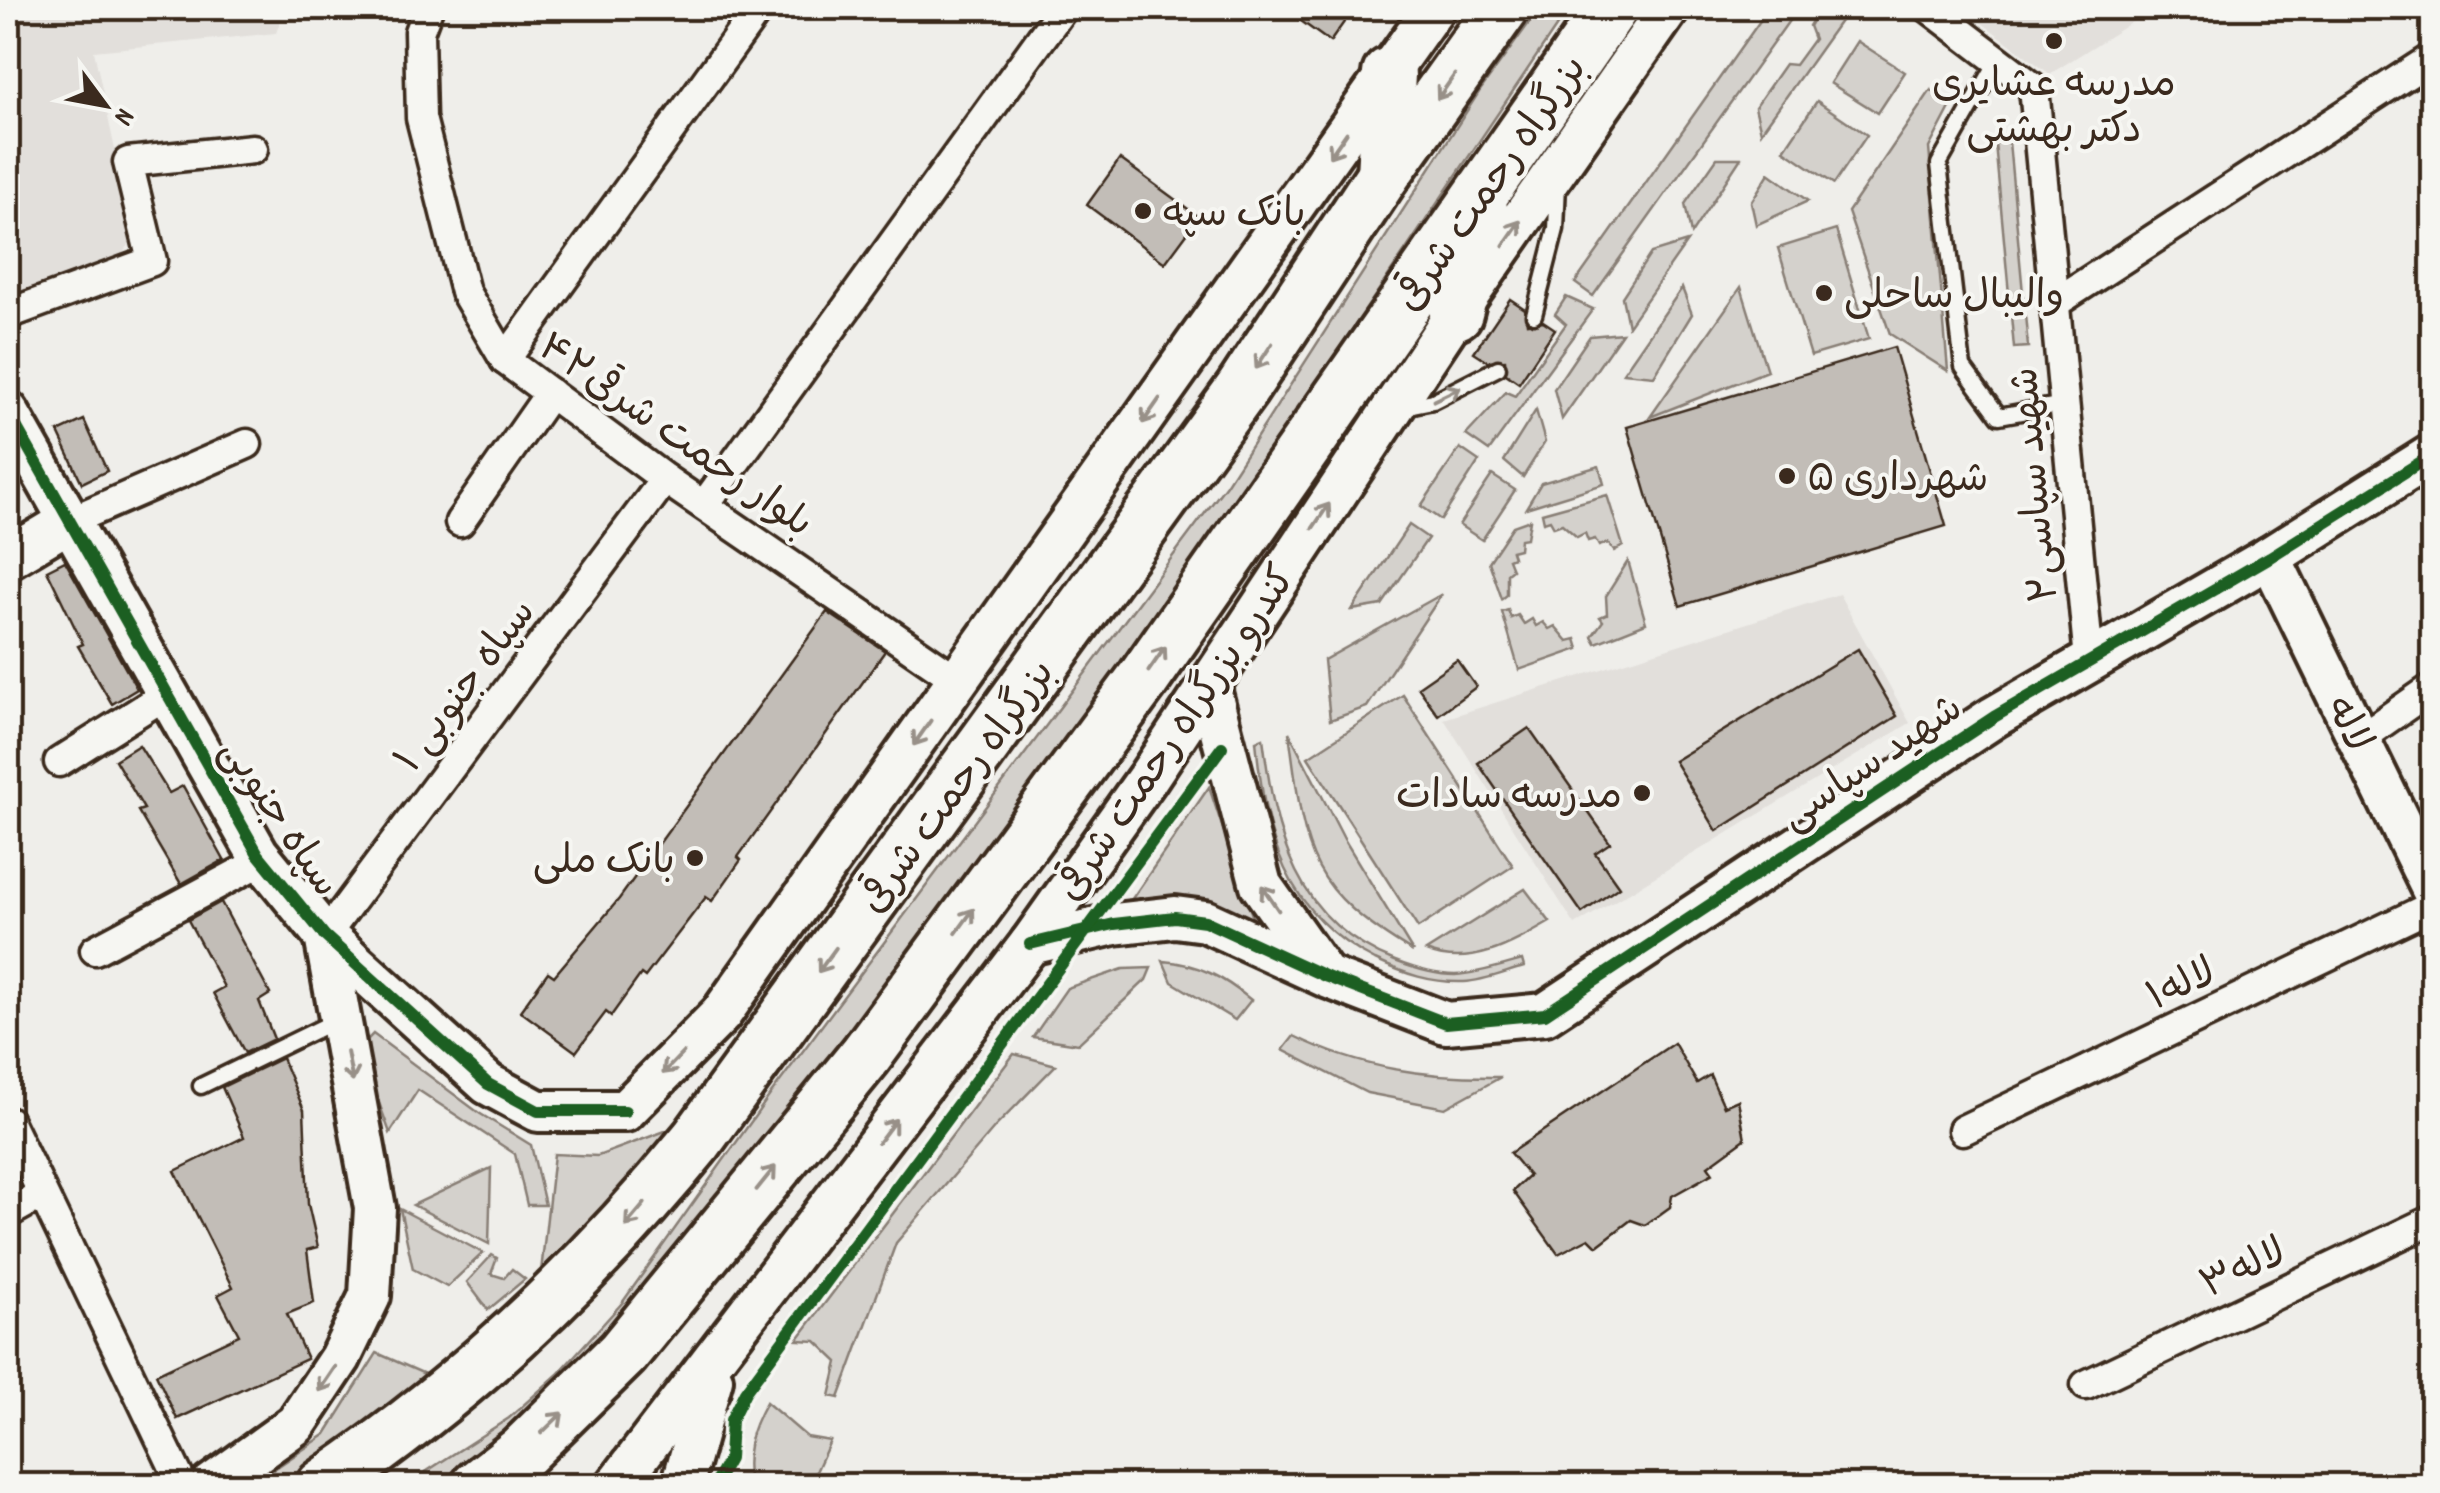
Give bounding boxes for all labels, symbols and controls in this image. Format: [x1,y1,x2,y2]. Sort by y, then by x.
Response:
marker: مدرسه عشایری دکتر بهشتی [2043,30,2065,52]
street label: بزرگراه رحمت شرقی [1383,44,1604,326]
north arrow [55,55,155,155]
place label: مدرسه عشایری دکتر بهشتی [1932,59,2176,162]
one-way arrow [1436,73,1457,100]
text: N [101,99,143,132]
one-way arrow [1328,131,1349,158]
place label: بانک سپه [1163,189,1306,246]
marker: بانک سپه [1132,200,1154,222]
one-way arrow [1501,220,1522,248]
place label: والیبال ساحلی [1844,271,2064,328]
marker: والیبال ساحلی [1813,282,1835,304]
street label: بلوار رحمت شرقی۴۲ [524,320,824,555]
one-way arrow [1253,342,1274,370]
street label: شهید سپاسی۲ [2000,365,2077,604]
one-way arrow [1432,384,1461,403]
one-way arrow [1141,396,1162,424]
place label: شهرداری ۵ [1807,454,1989,511]
marker: شهرداری ۵ [1776,465,1798,487]
one-way arrow [1310,502,1331,531]
street label: کندرو بزرگراه رحمت شرقی [1044,555,1313,915]
street label: ۱ سپاه جنوبی [384,589,553,787]
one-way arrow [1146,646,1167,674]
street label: بزرگراه رحمت شرقی [847,649,1072,928]
street label: شهید سپاسی [1771,683,1976,847]
street label: لاله [2307,688,2383,764]
one-way arrow [912,718,933,746]
street label: سپاه جنوبی [202,729,351,911]
place label: مدرسه سادات [1396,771,1622,828]
marker: مدرسه سادات [1631,782,1653,804]
place label: بانک ملی [533,836,675,893]
marker: بانک ملی [684,847,706,869]
one-way arrow [1260,884,1281,912]
one-way arrow [954,908,975,936]
one-way arrow [817,946,838,973]
street label: ۱لاله [2139,947,2227,1029]
one-way arrow [341,1050,360,1082]
one-way arrow [661,1050,685,1074]
one-way arrow [877,1118,898,1145]
one-way arrow [755,1166,777,1192]
one-way arrow [624,1202,646,1228]
street label: ۳لاله [2192,1227,2297,1317]
one-way arrow [317,1364,338,1392]
one-way arrow [539,1411,563,1435]

